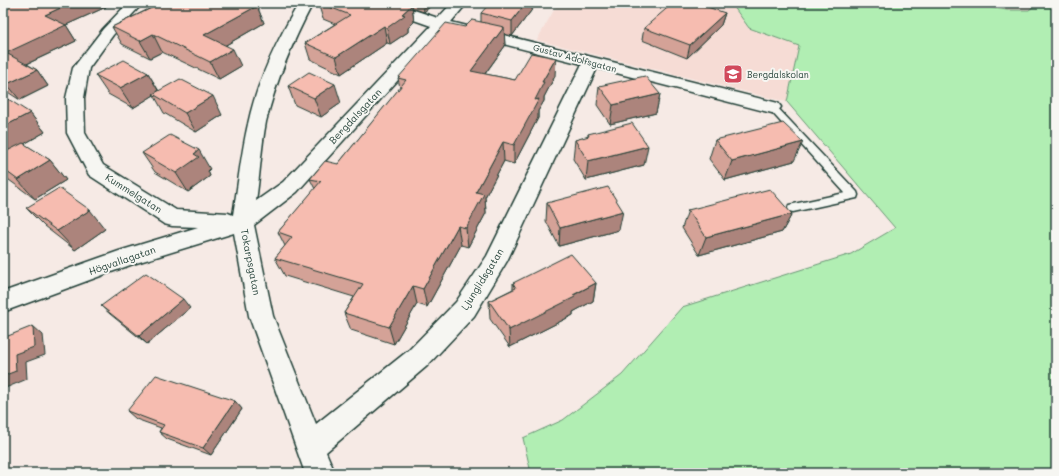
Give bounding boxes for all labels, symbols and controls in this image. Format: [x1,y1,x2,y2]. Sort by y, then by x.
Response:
street label: Gustav Adolfsgatan [532,42,618,74]
school or university icon: Bergdalskolan [722,63,744,85]
place label: Bergdalskolan [747,69,809,80]
street label: Bergdalsgatan [326,85,384,147]
street label: Kummelgatan [103,170,165,216]
street label: Tokarpsgatan [238,228,264,296]
street label: Högvallagatan [87,242,157,278]
street label: Ljunglidsgatan [457,245,507,313]

